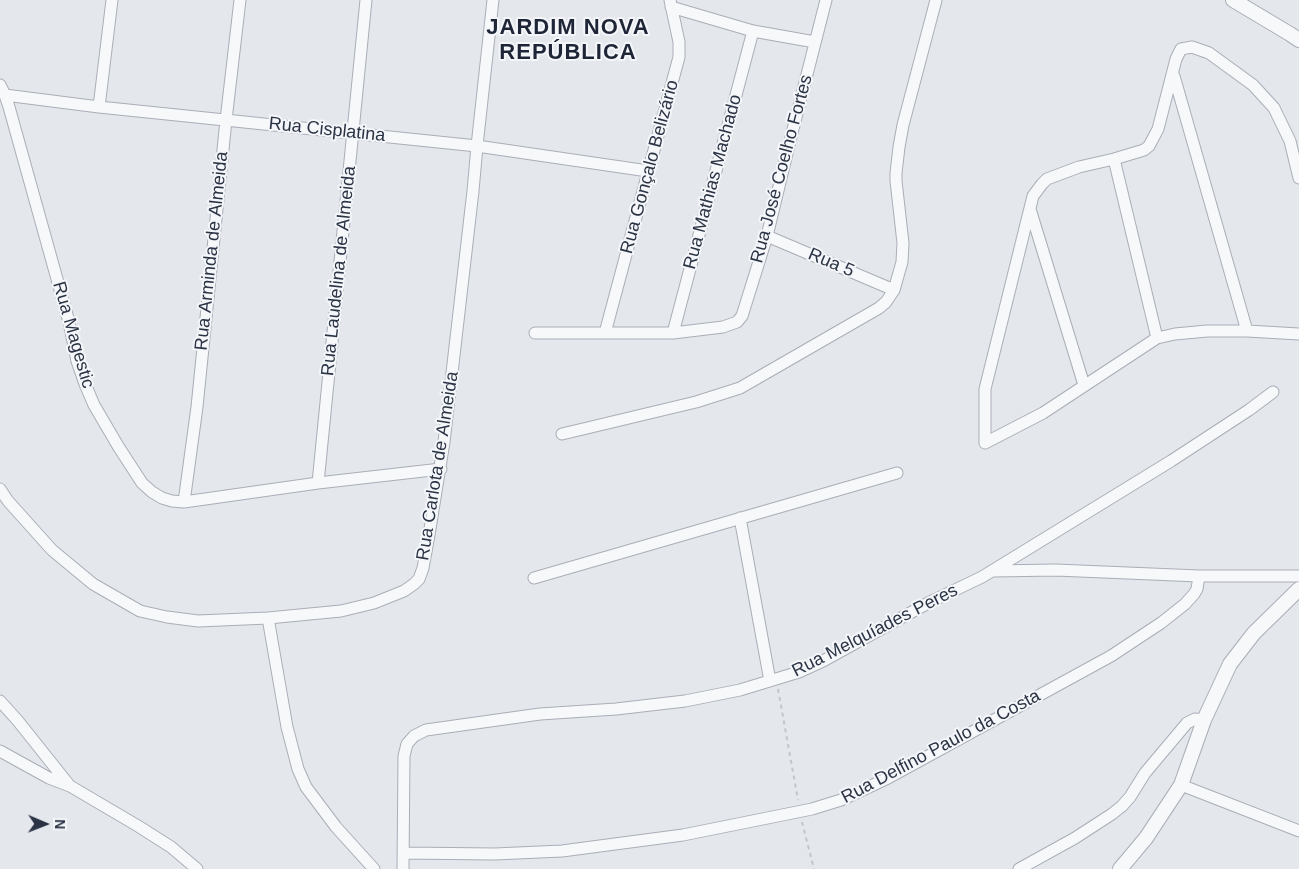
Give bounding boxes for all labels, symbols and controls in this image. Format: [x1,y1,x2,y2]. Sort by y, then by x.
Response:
district label: JARDIM NOVA REPÚBLICA [485,15,651,66]
street label: Rua José Coelho Fortes [746,72,818,266]
street label: Rua Gonçalo Belizário [616,78,684,256]
street label: Rua Mathias Machado [679,92,747,272]
street label: Rua Cisplatina [268,113,386,147]
street label: Rua Arminda de Almeida [191,150,233,352]
street label: Rua Laudelina de Almeida [317,165,361,377]
street label: Rua 5 [805,244,857,282]
street label: Rua Magestic [47,279,99,391]
street label: Rua Carlota de Almeida [412,370,464,562]
street label: Rua Melquíades Peres [789,580,961,682]
street label: Rua Delfino Paulo da Costa [838,685,1044,809]
north arrow [20,799,70,849]
text: N [52,819,68,829]

